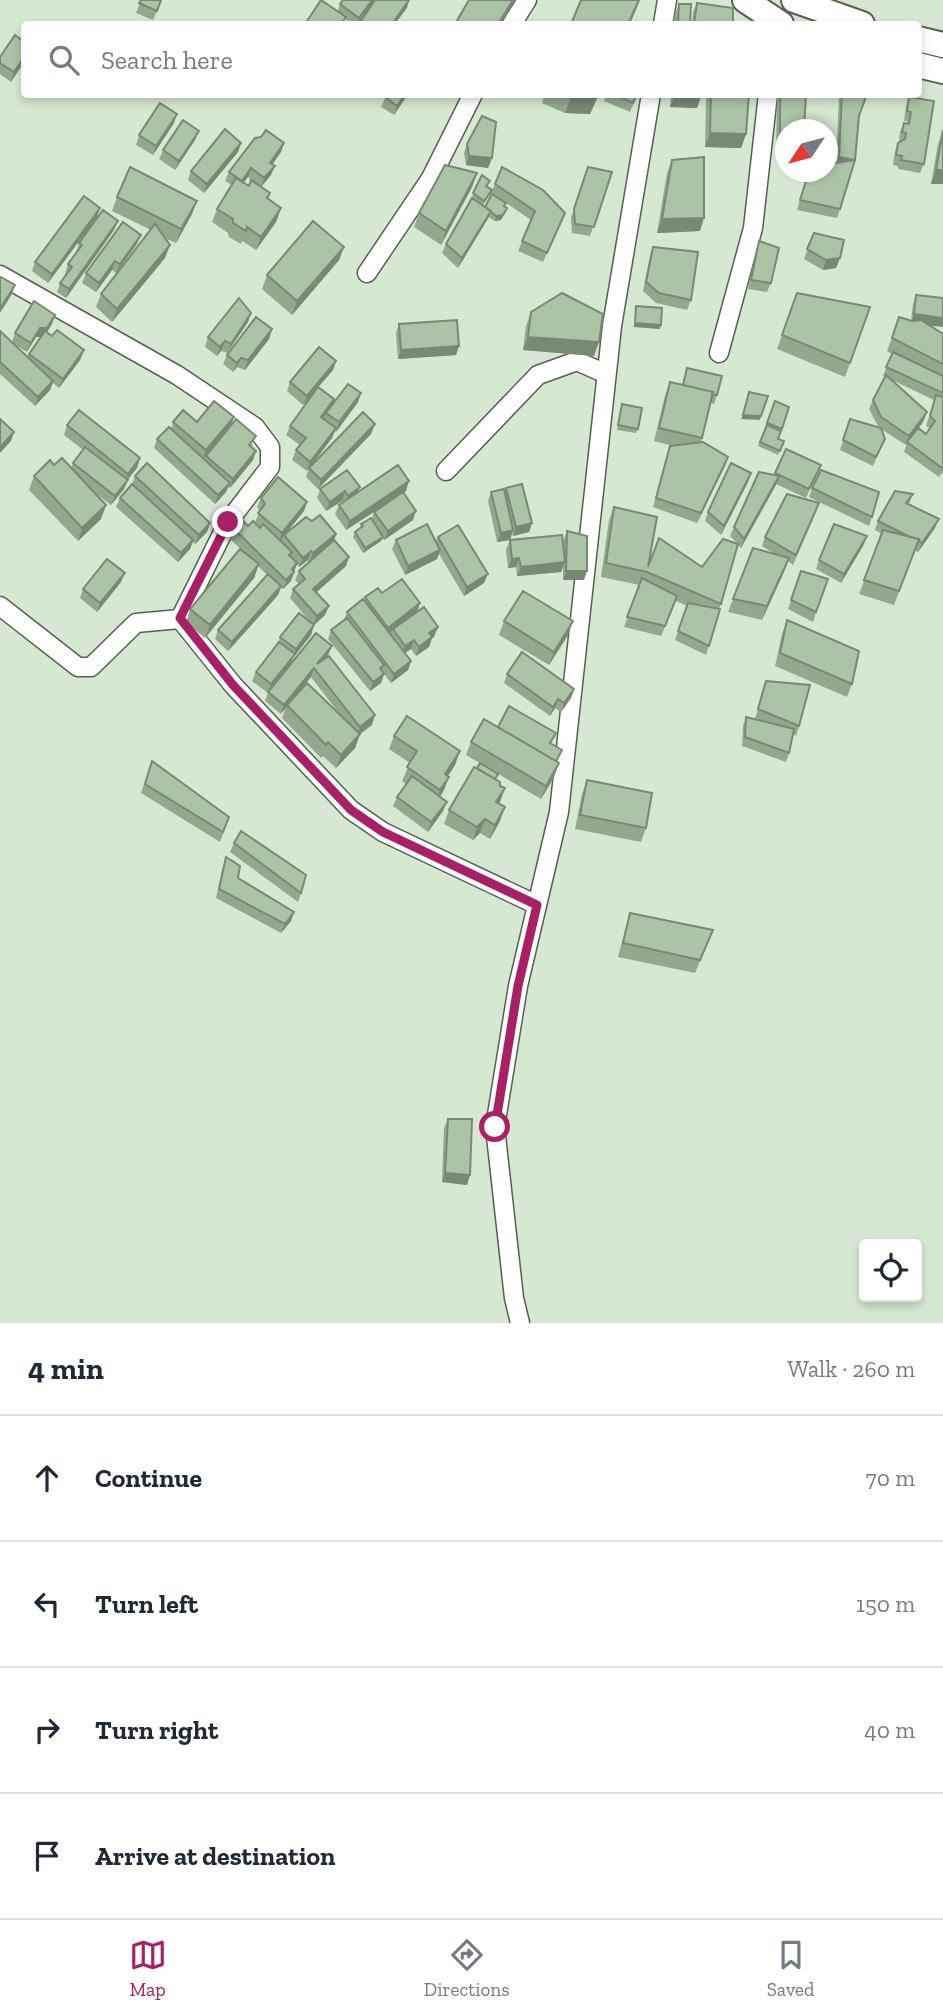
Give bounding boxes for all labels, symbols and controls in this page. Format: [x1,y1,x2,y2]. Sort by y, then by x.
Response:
search box [21,21,922,98]
icon: search [45,41,83,79]
text: Search here [101,44,233,76]
north arrow [775,119,838,182]
route end [212,506,243,537]
route start [479,1111,510,1142]
map controls [859,1239,922,1302]
button: locate [859,1239,922,1302]
text: 4 min [28,1351,104,1387]
text: Walk · 260 m [787,1355,915,1383]
icon: ahead [28,1459,66,1497]
text: Continue [95,1462,202,1494]
text: 70 m [866,1464,915,1492]
icon: left [28,1585,66,1623]
text: Turn left [95,1588,198,1620]
text: 150 m [856,1590,915,1618]
icon: right [28,1711,66,1749]
text: Turn right [95,1714,218,1746]
text: 40 m [864,1716,915,1744]
icon: arrive [28,1837,66,1875]
text: Arrive at destination [95,1840,335,1872]
tab: Map [129,1936,167,2001]
tab: Directions [424,1936,510,2001]
tab: Saved [767,1936,814,2001]

